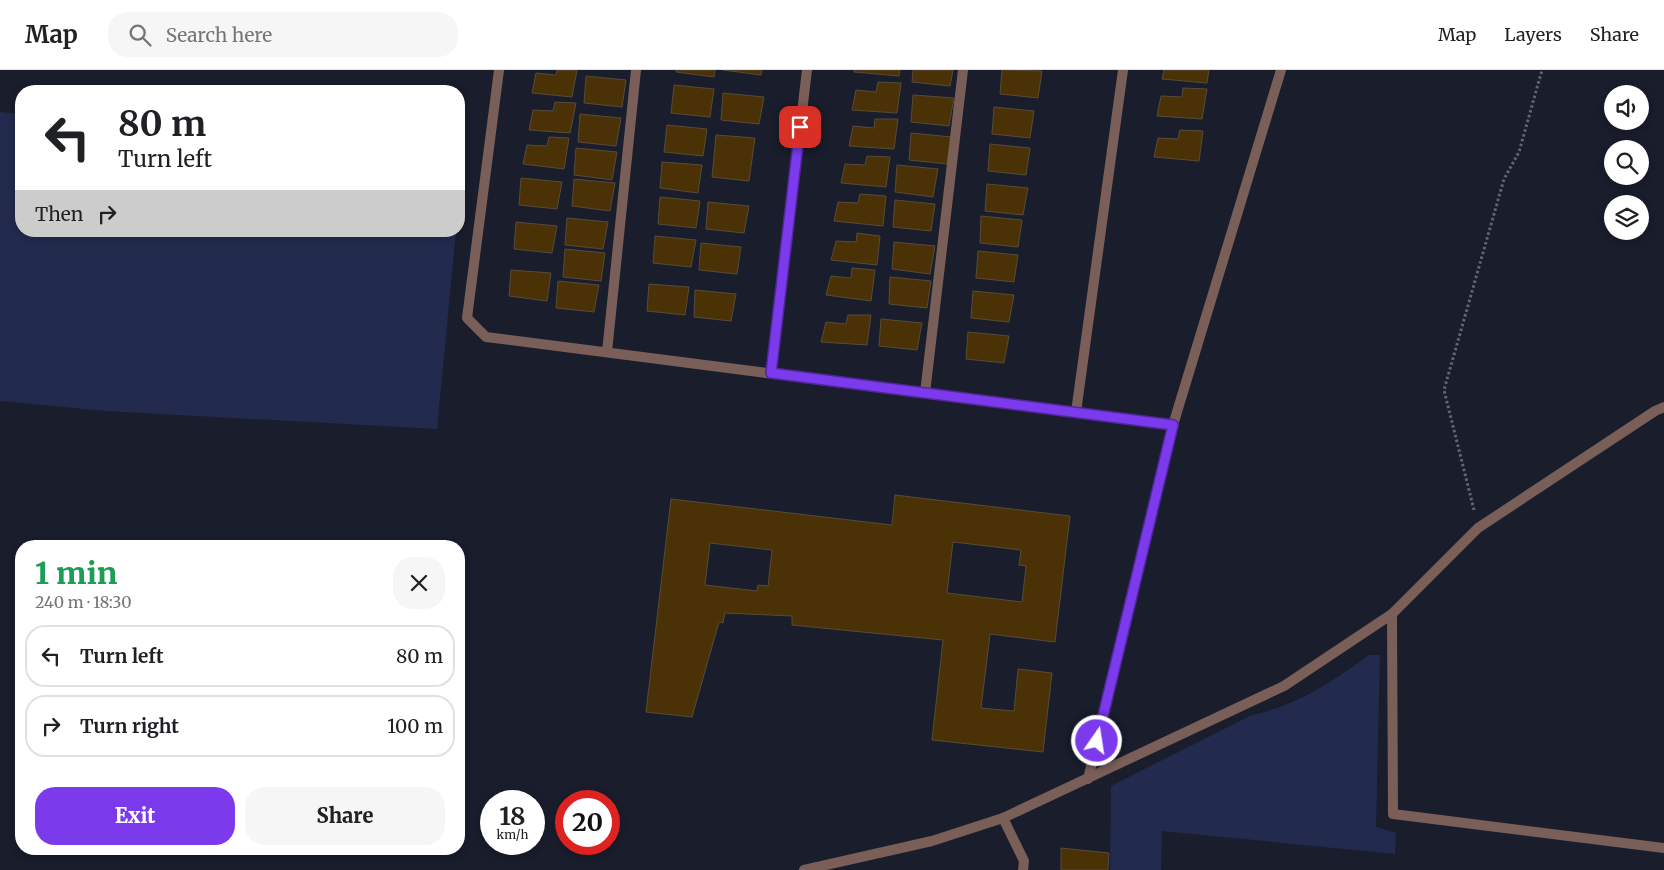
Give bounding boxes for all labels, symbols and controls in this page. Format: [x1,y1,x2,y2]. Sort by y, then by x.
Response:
search box [108,12,458,57]
text: Map [25,19,78,50]
icon: search [126,21,154,49]
text: Search here [166,23,272,47]
text: Map [1438,23,1476,46]
text: Layers [1504,23,1562,46]
text: Share [1590,23,1639,46]
map controls [1604,85,1649,240]
button: sound [1604,85,1649,130]
text: 80 m [118,102,206,146]
icon: left [35,105,100,170]
pin [779,106,821,148]
icon: arrive [786,113,814,141]
button: search [1604,140,1649,185]
text: Turn left [118,145,212,173]
button: layers [1604,195,1649,240]
icon: right [93,200,121,228]
text: Then [35,202,83,226]
text: 1 min [35,554,117,592]
button: close [393,557,445,609]
text: 240 m · 18:30 [35,592,132,612]
icon: left [37,642,65,670]
text: Turn left [80,644,164,668]
text: 80 m [396,644,443,668]
icon: right [37,712,65,740]
text: Turn right [80,714,179,738]
text: 100 m [387,714,443,738]
position arrow [1070,714,1122,766]
button: Exit [35,787,235,845]
button: Share [245,787,445,845]
speed limit sign: 20 [555,790,620,855]
text: 18 [499,800,526,832]
text: km/h [497,827,528,842]

